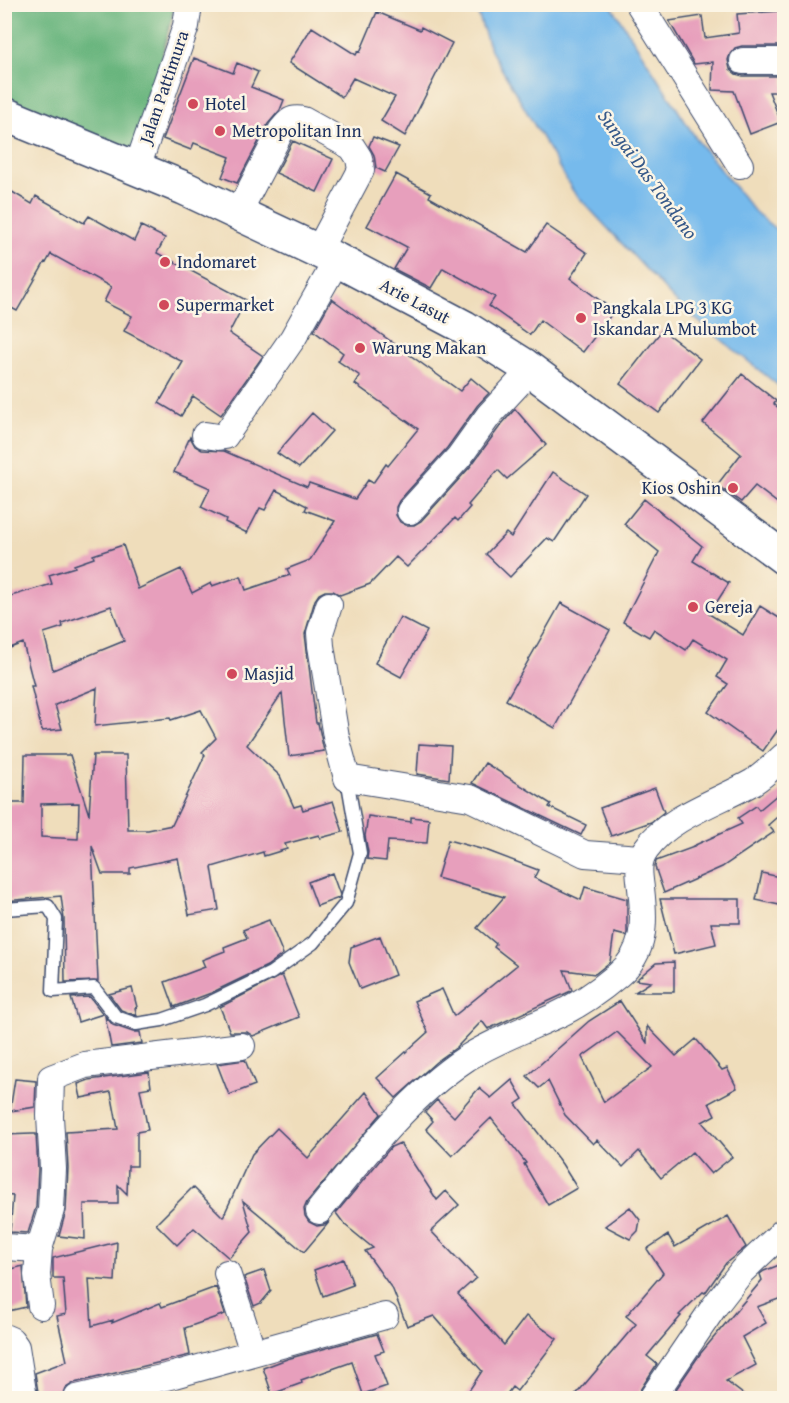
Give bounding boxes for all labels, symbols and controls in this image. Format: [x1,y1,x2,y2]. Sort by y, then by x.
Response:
street label: Jalan Pattimura [131,26,196,149]
place label: Hotel [205,90,246,117]
marker: Hotel [186,97,200,111]
water label: Sungai Das Tondano [591,103,706,245]
place label: Metropolitan Inn [232,117,362,144]
marker: Metropolitan Inn [213,124,227,138]
place label: Indomaret [177,248,257,275]
marker: Indomaret [158,255,172,269]
street label: Arie Lasut [375,271,456,331]
place label: Supermarket [176,291,275,318]
place label: Pangkala LPG 3 KG Iskandar A Mulumbot [593,294,757,342]
marker: Supermarket [157,298,171,312]
marker: Pangkala LPG 3 KG Iskandar A Mulumbot [574,311,588,325]
place label: Warung Makan [372,334,486,361]
marker: Warung Makan [353,341,367,355]
place label: Kios Oshin [642,474,721,501]
marker: Kios Oshin [726,481,740,495]
place label: Gereja [705,593,753,620]
marker: Gereja [686,600,700,614]
place label: Masjid [244,660,294,687]
marker: Masjid [225,667,239,681]

